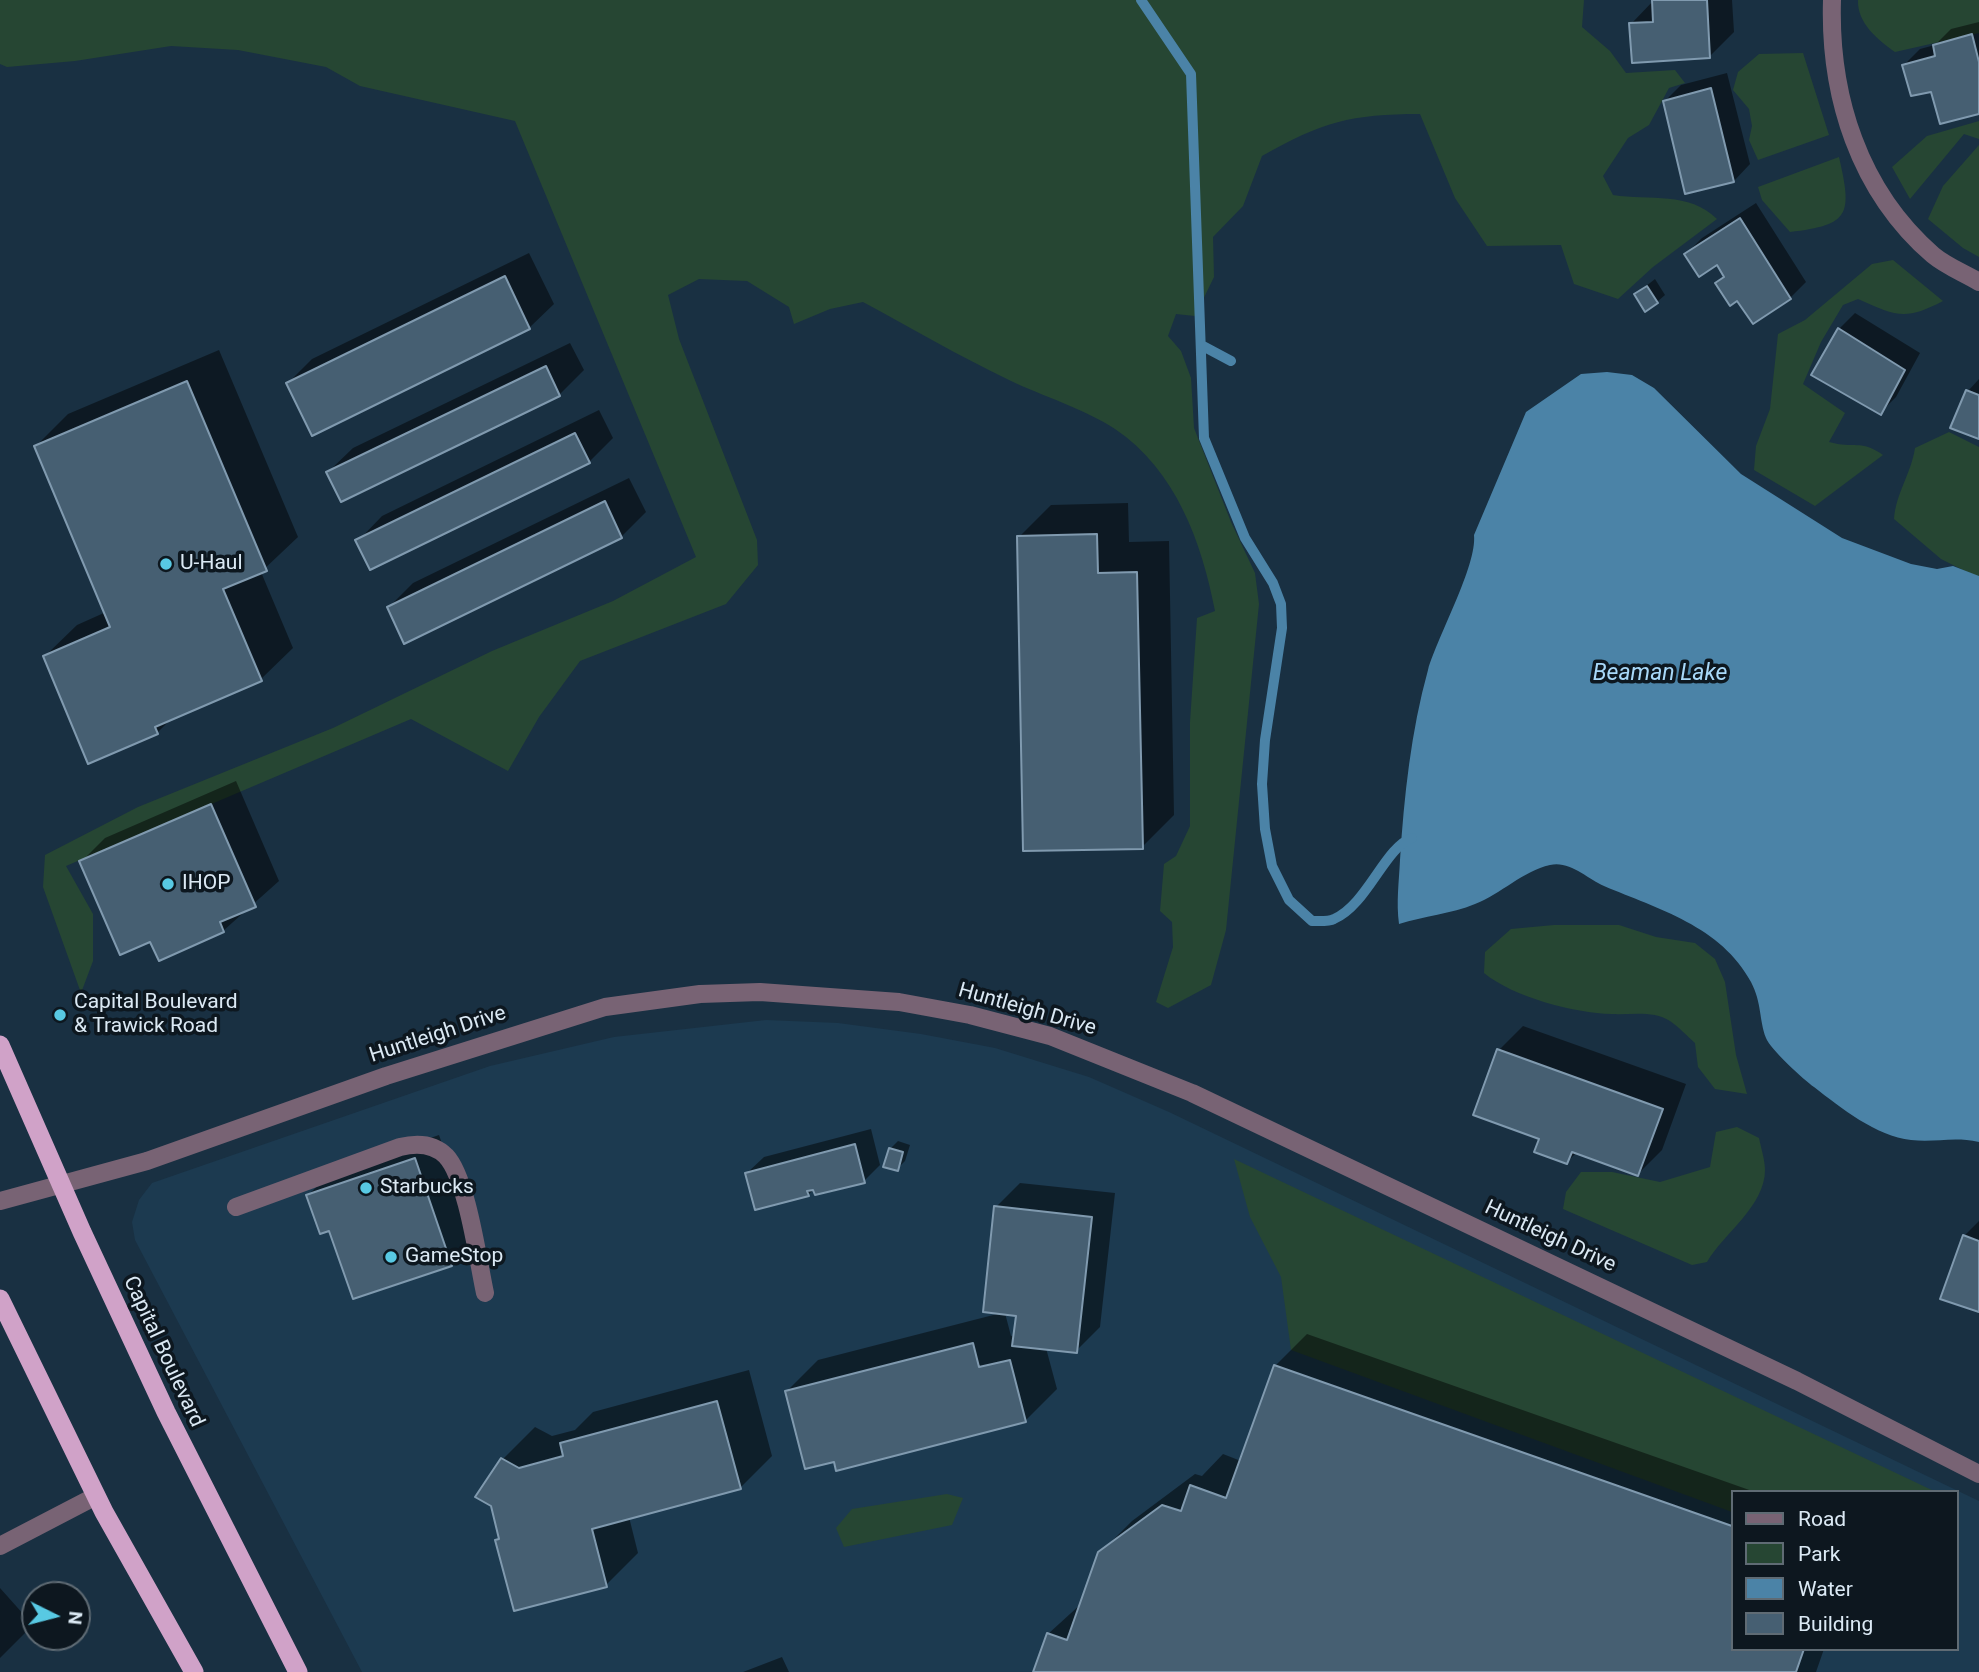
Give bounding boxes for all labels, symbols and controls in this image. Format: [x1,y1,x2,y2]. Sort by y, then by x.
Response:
place label: U-Haul [180,551,243,577]
marker: U-Haul [158,556,174,572]
water label: Beaman Lake [1593,660,1727,688]
place label: IHOP [182,871,230,897]
marker: IHOP [160,876,176,892]
street label: Huntleigh Drive [955,978,1099,1042]
place label: Capital Boulevard & Trawick Road [74,990,238,1040]
street label: Huntleigh Drive [367,1001,509,1069]
marker: Capital Boulevard & Trawick Road [52,1007,68,1023]
place label: Starbucks [380,1175,474,1201]
marker: Starbucks [358,1180,374,1196]
street label: Huntleigh Drive [1480,1196,1620,1278]
place label: GameStop [405,1244,503,1270]
marker: GameStop [383,1249,399,1265]
street label: Capital Boulevard [117,1273,209,1431]
legend [1730,1490,1958,1651]
text: Road [1798,1507,1846,1531]
text: Park [1798,1542,1840,1566]
text: Water [1798,1577,1853,1601]
north arrow [21,1581,91,1651]
text: N [63,1610,88,1626]
text: Building [1798,1612,1873,1636]

